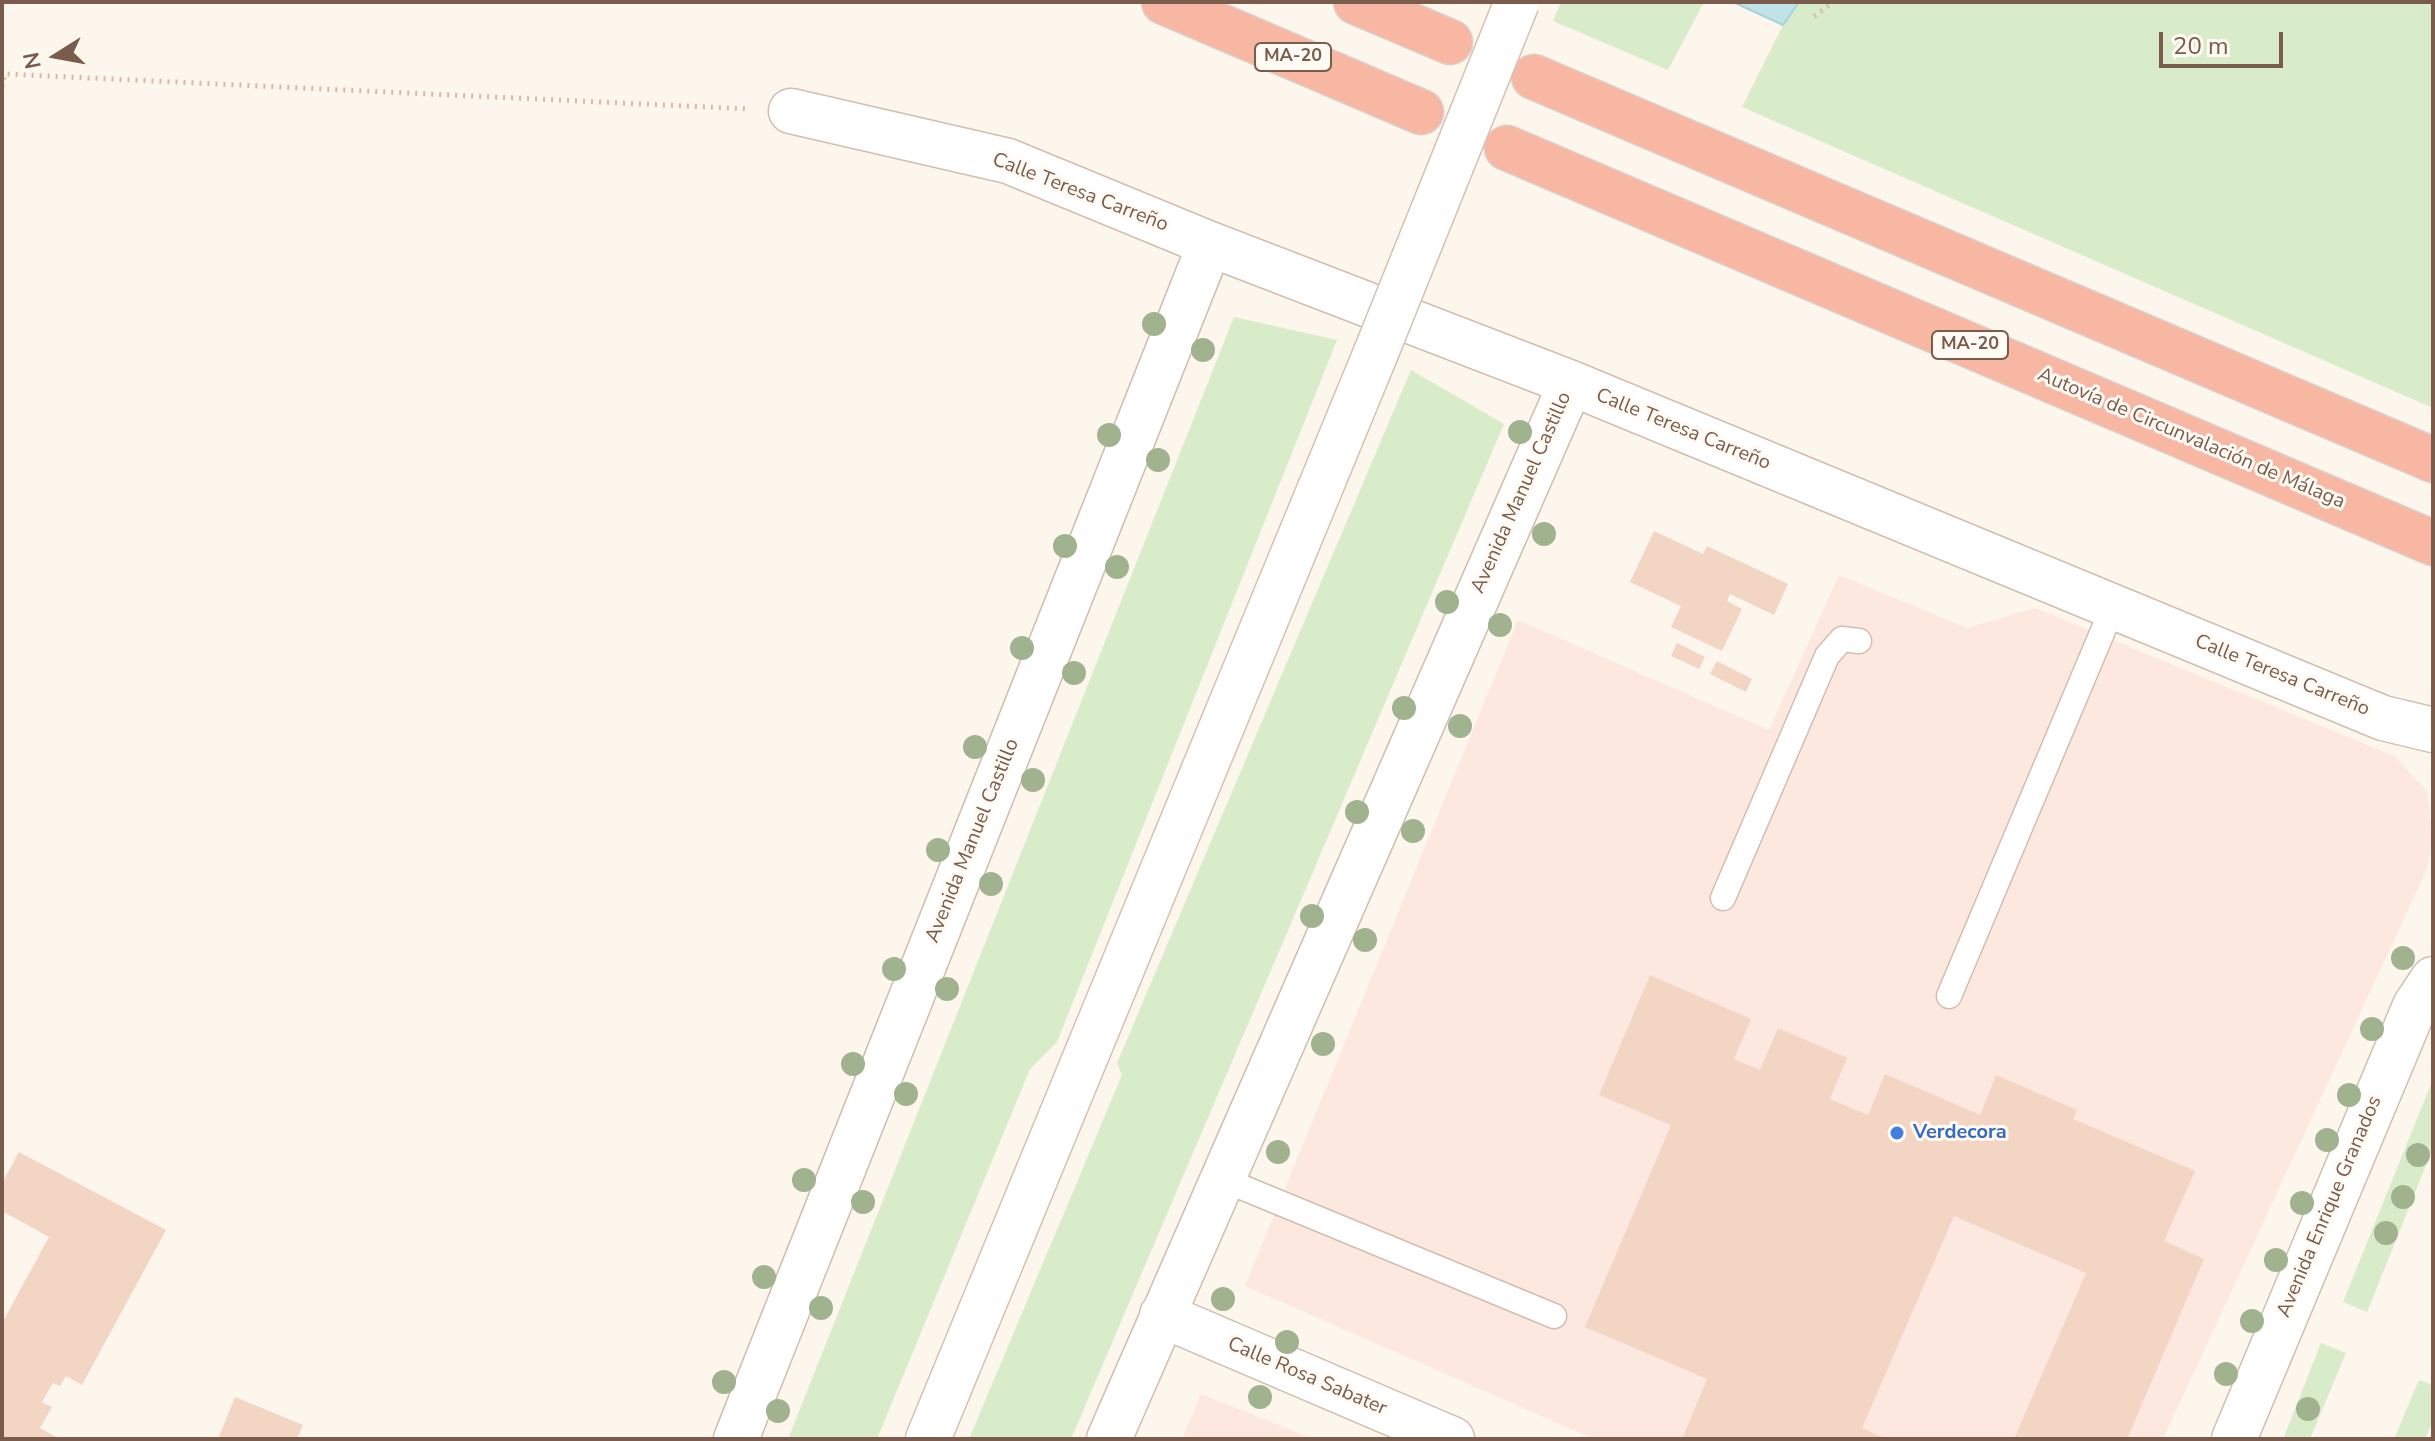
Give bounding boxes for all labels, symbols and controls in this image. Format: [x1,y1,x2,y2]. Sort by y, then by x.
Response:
north arrow [16,16,96,96]
scale bar [2163,16,2287,66]
text: 20 m [2173,30,2229,62]
road number: MA-20 [1255,43,1331,71]
text: N [16,50,49,72]
street label: Calle Teresa Carreño [989,148,1171,238]
road number: MA-20 [1932,331,2008,359]
street label: Autovía de Circunvalación de Málaga [2034,363,2348,515]
street label: Calle Teresa Carreño [1592,384,1774,476]
street label: Avenida Manuel Castillo [1467,389,1577,597]
street label: Calle Teresa Carreño [2191,630,2373,722]
street label: Avenida Manuel Castillo [921,735,1025,947]
street label: Avenida Enrique Granados [2272,1093,2388,1321]
place label: Verdecora [1913,1121,2007,1145]
marker: Verdecora [1888,1124,1906,1142]
street label: Calle Rosa Sabater [1224,1333,1390,1421]

